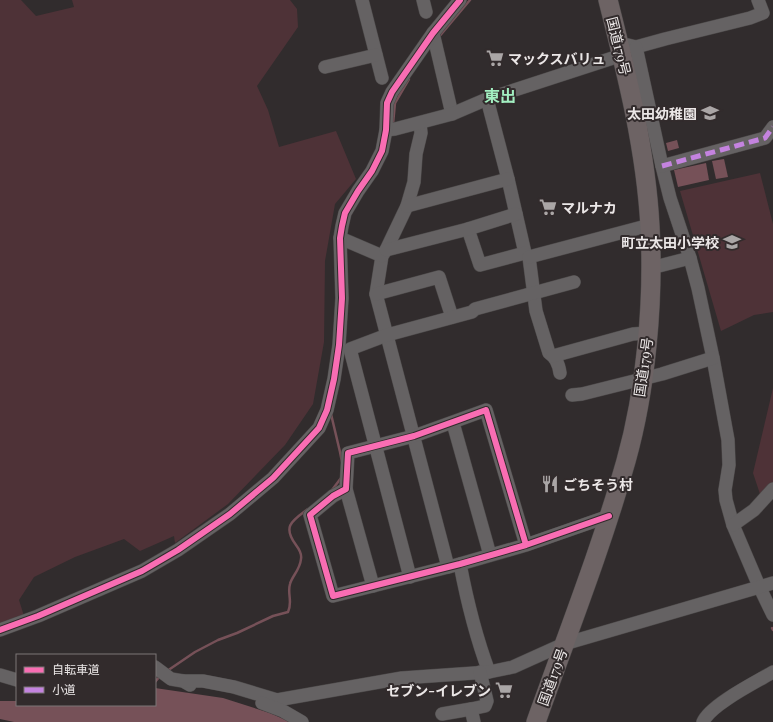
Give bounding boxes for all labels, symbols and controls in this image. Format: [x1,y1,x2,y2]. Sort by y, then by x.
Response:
street label: 国道179号 [603,15,635,77]
supermarket icon: マックスバリュ [485,48,505,68]
place label: マックスバリュ [508,49,606,68]
district label: 東出 [484,85,516,106]
school or university icon: 太田幼稚園 [700,103,720,123]
place label: 太田幼稚園 [627,104,697,123]
supermarket icon: マルナカ [538,197,558,217]
place label: マルナカ [561,198,617,217]
school or university icon: 町立太田小学校 [722,232,742,252]
place label: 町立太田小学校 [621,233,719,252]
street label: 国道179号 [629,336,657,398]
restaurant icon: ごちそう村 [540,474,560,494]
place label: ごちそう村 [563,475,633,494]
street label: 国道179号 [533,646,571,708]
legend [16,654,156,706]
text: 自転車道 [52,661,100,677]
supermarket icon: セブン-イレブン [494,680,514,700]
text: 小道 [52,681,76,697]
place label: セブン-イレブン [386,681,491,700]

